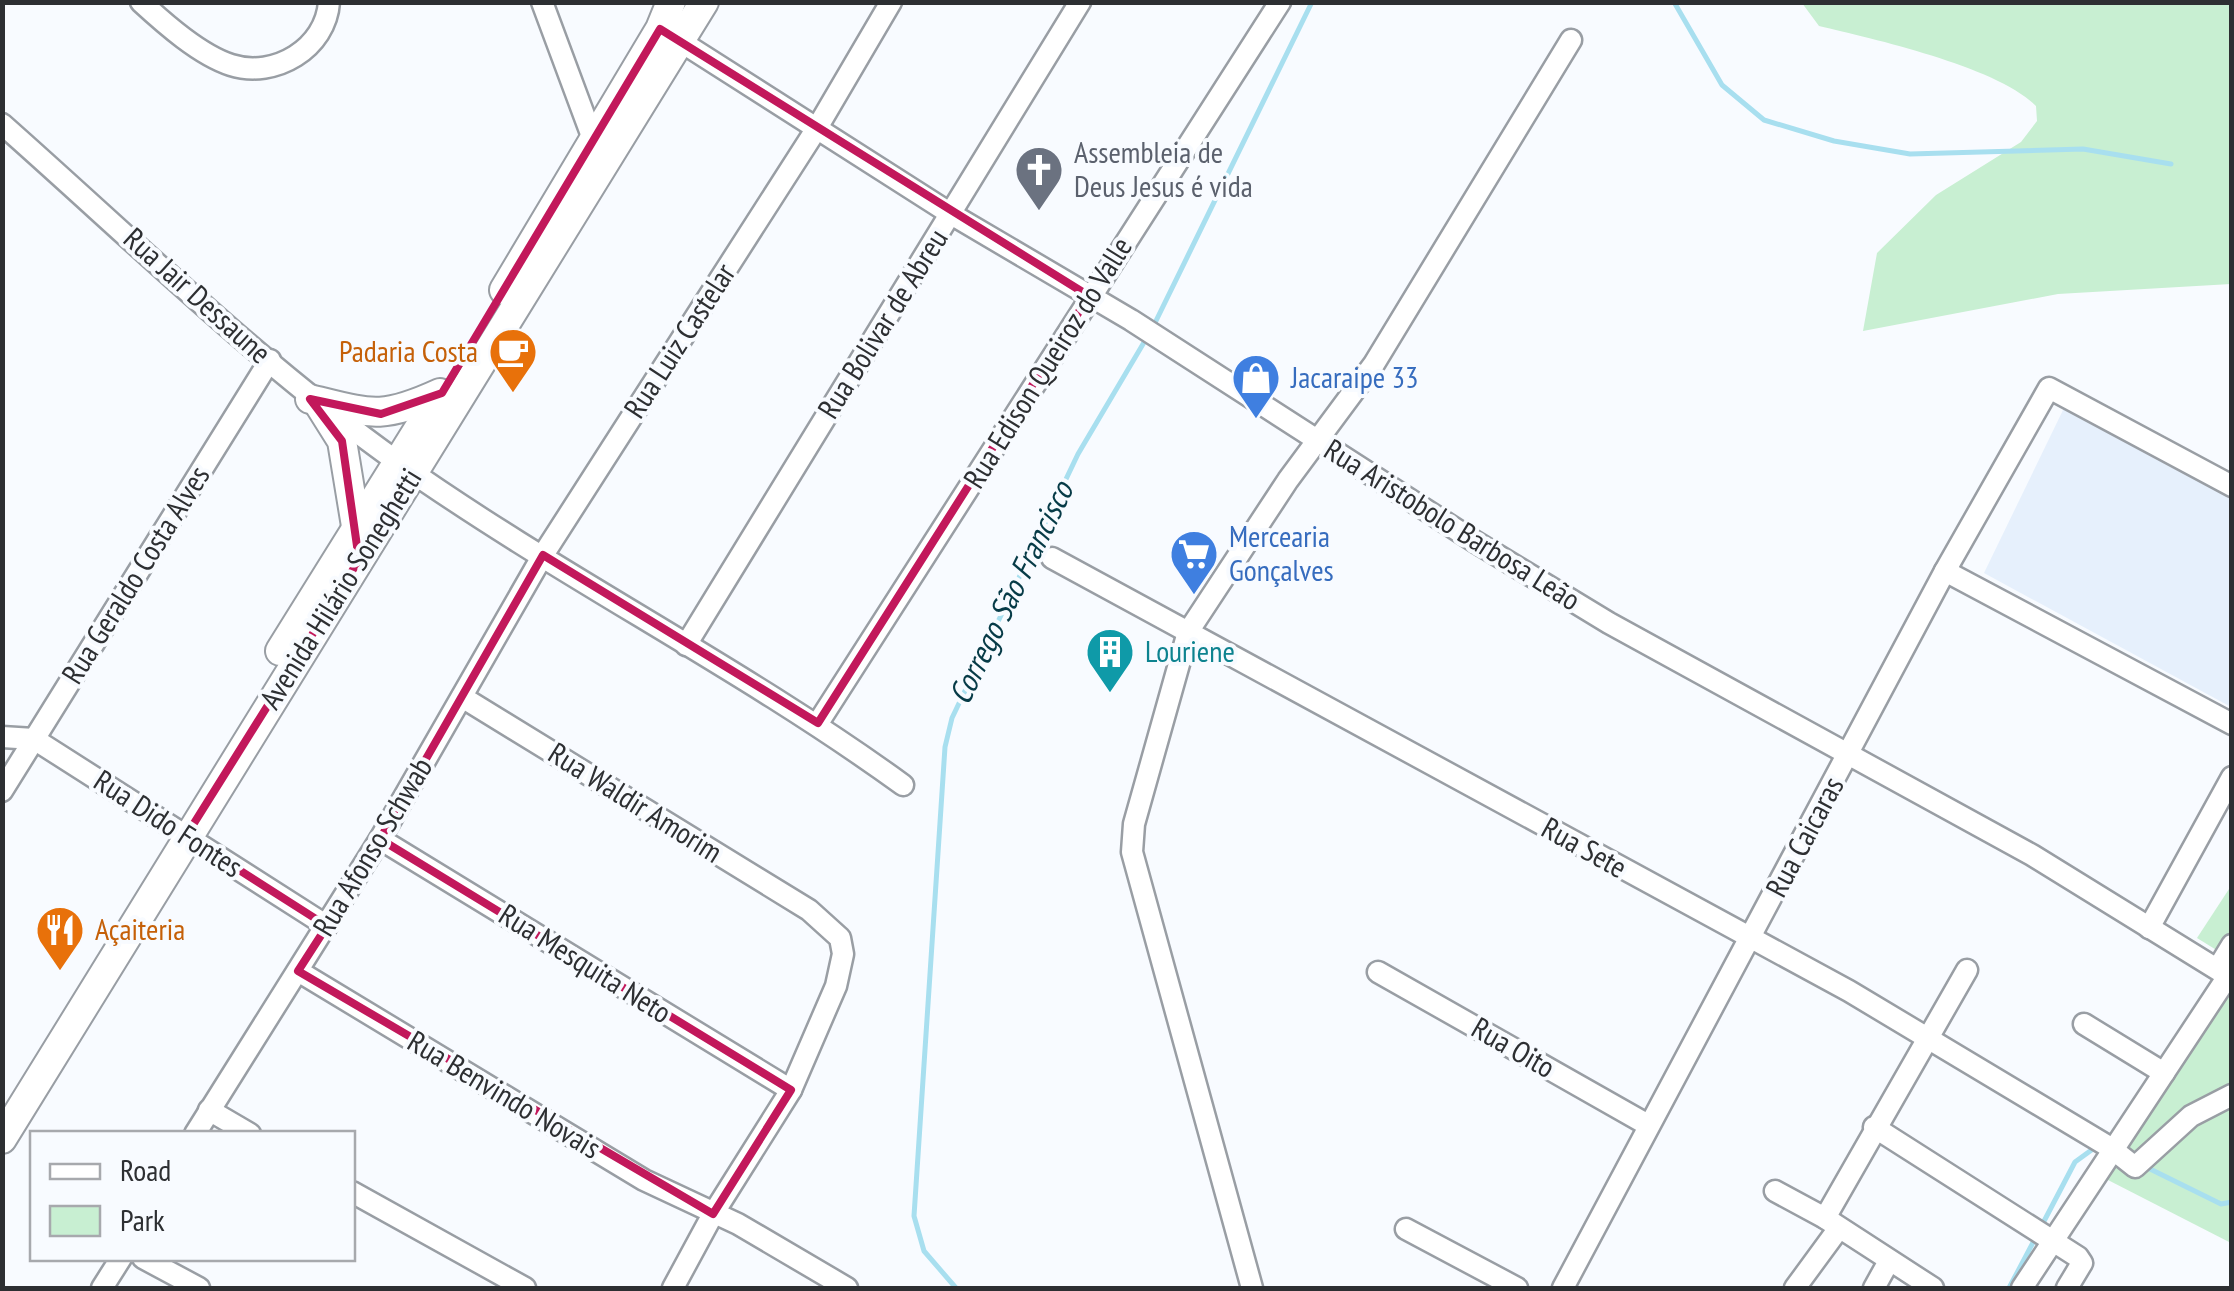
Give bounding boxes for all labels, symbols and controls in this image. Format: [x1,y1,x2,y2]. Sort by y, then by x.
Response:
place label: Assembleia de Deus Jesus é vida [1074,132,1253,205]
church icon: Assembleia de Deus Jesus é vida [1013,144,1065,212]
street label: Rua Jair Dessaune [116,218,280,371]
street label: Rua Bolivar de Abreu [808,221,956,425]
street label: Rua Edison Queiroz do Valle [954,229,1140,495]
street label: Rua Luiz Castelar [614,255,744,425]
cafe icon: Padaria Costa [487,326,539,394]
place label: Padaria Costa [339,331,478,370]
shop icon: Jacaraipe 33 [1230,352,1282,420]
place label: Jacaraipe 33 [1290,357,1418,396]
street label: Rua Aristobolo Barbosa Leão [1318,429,1588,618]
street label: Rua Geraldo Costa Alves [52,458,217,690]
street label: Avenida Hilário Soneghetti [250,461,430,716]
water label: Corrego São Francisco [938,473,1083,711]
place label: Mercearia Gonçalves [1229,516,1334,589]
supermarket icon: Mercearia Gonçalves [1168,528,1220,596]
building icon: Louriene [1084,626,1136,694]
place label: Louriene [1145,631,1235,670]
street label: Rua Waldir Amorim [542,733,730,871]
street label: Rua Afonso Schwab [303,750,440,943]
street label: Rua Dido Fontes [87,760,250,885]
street label: Rua Caicaras [1756,769,1852,903]
street label: Rua Sete [1535,807,1634,886]
street label: Rua Mesquita Neto [492,894,679,1031]
restaurant icon: Açaiteria [34,904,86,972]
place label: Açaiteria [95,909,185,948]
street label: Rua Oito [1465,1007,1562,1086]
street label: Rua Benvindo Novais [401,1021,608,1167]
legend [30,1131,355,1261]
text: Road [120,1150,171,1189]
text: Park [120,1200,165,1239]

